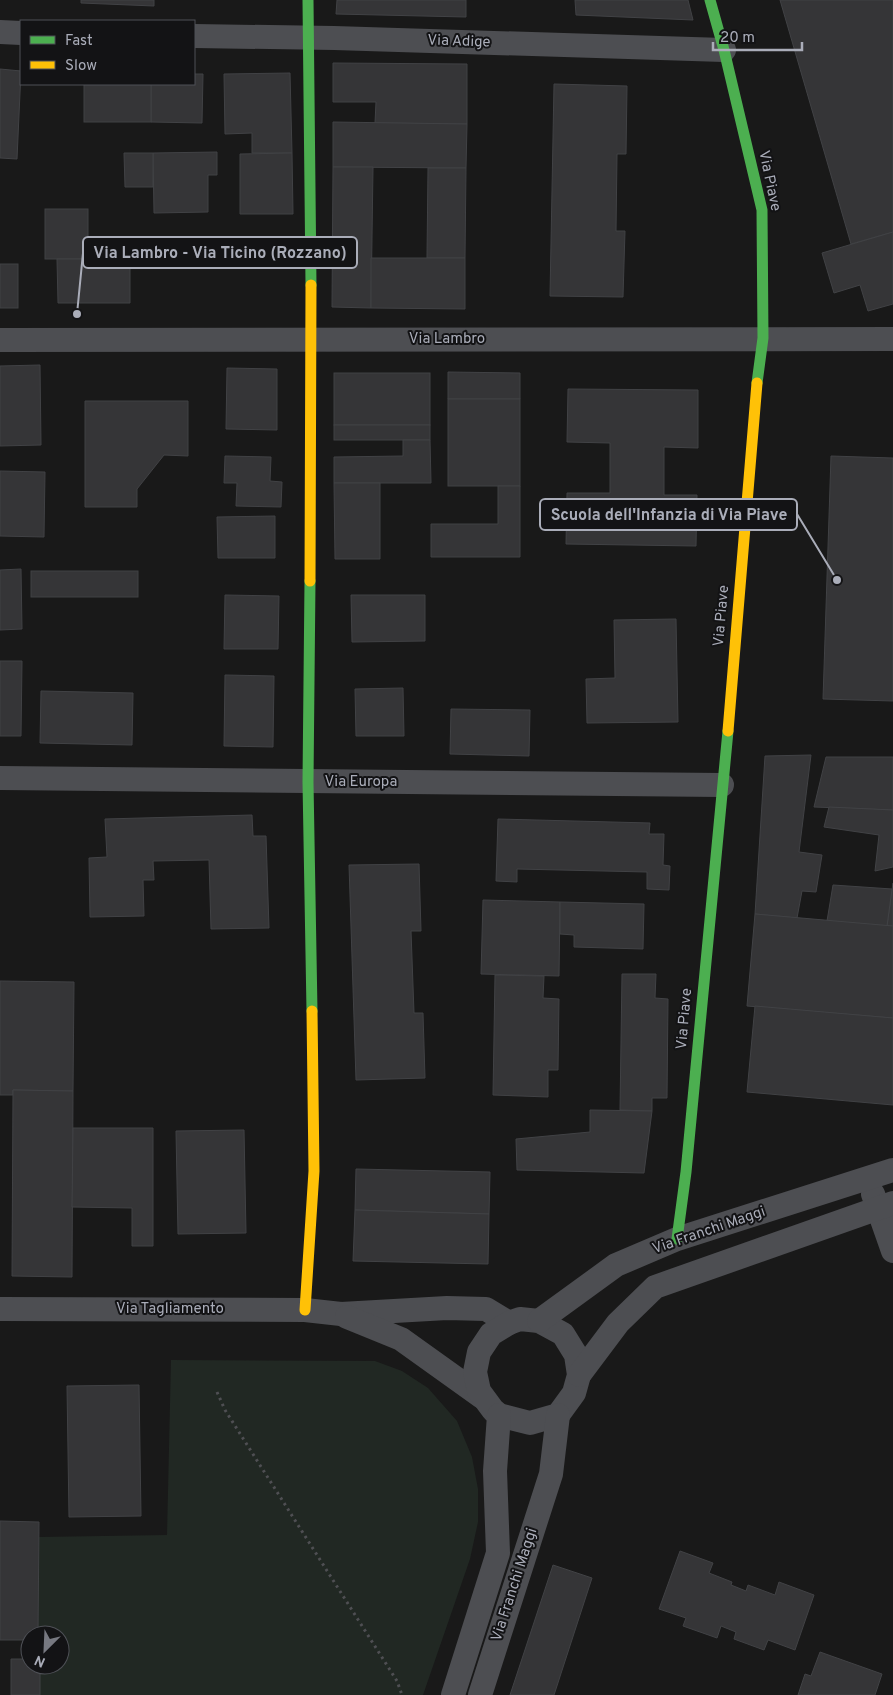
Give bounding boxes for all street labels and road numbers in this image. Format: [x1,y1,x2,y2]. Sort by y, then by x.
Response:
street label: Via Adige [427,31,491,53]
street label: Via Piave [753,149,785,213]
street label: Via Lambro [409,330,485,349]
street label: Via Piave [710,584,734,648]
street label: Via Europa [325,773,397,792]
street label: Via Piave [673,987,697,1051]
street label: Via Franchi Maggi [650,1203,768,1259]
street label: Via Tagliamento [116,1300,224,1319]
street label: Via Franchi Maggi [488,1526,542,1644]

